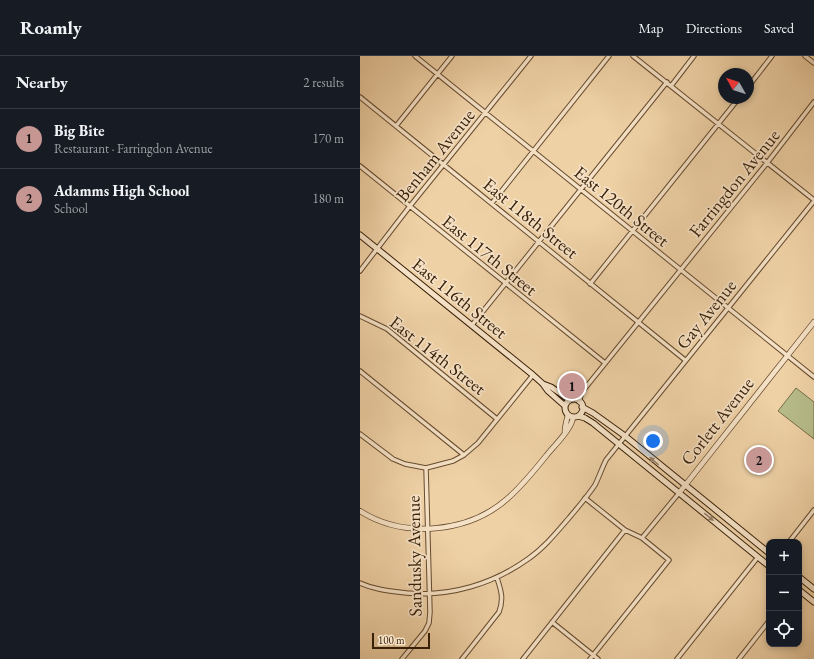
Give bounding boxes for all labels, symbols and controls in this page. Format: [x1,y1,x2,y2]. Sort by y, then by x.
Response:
text: Roamly [20,15,82,40]
text: Map [638,19,664,37]
text: Directions [686,19,742,37]
text: Saved [764,19,794,37]
north arrow [718,68,754,104]
text: Nearby [16,71,68,93]
text: 2 results [303,74,344,91]
street label: Benham Avenue [391,104,479,206]
text: Big Bite [54,121,105,140]
street label: Farringdon Avenue [683,124,785,242]
text: 1 [26,130,32,147]
text: 170 m [313,130,344,147]
text: Restaurant · Farringdon Avenue [54,140,213,157]
street label: East 120th Street [570,161,675,252]
street label: East 118th Street [479,173,584,264]
text: Adamms High School [54,181,190,200]
text: 2 [26,190,32,207]
text: 180 m [313,190,344,207]
text: School [54,200,88,217]
street label: East 117th Street [438,210,543,301]
street label: East 116th Street [408,253,513,344]
street label: Gay Avenue [671,274,741,354]
street label: East 114th Street [385,310,491,400]
pin: 1 [559,371,585,401]
street label: Corlett Avenue [675,372,759,470]
your location [643,431,663,451]
pin: 2 [746,445,772,475]
one-way arrow [649,456,660,465]
street label: Sandusky Avenue [401,495,427,617]
one-way arrow [704,513,715,522]
map controls [766,539,802,647]
button: + [766,539,802,575]
button: − [766,575,802,611]
button: locate [766,611,802,647]
scale bar [372,631,430,650]
text: 100 m [378,633,405,647]

